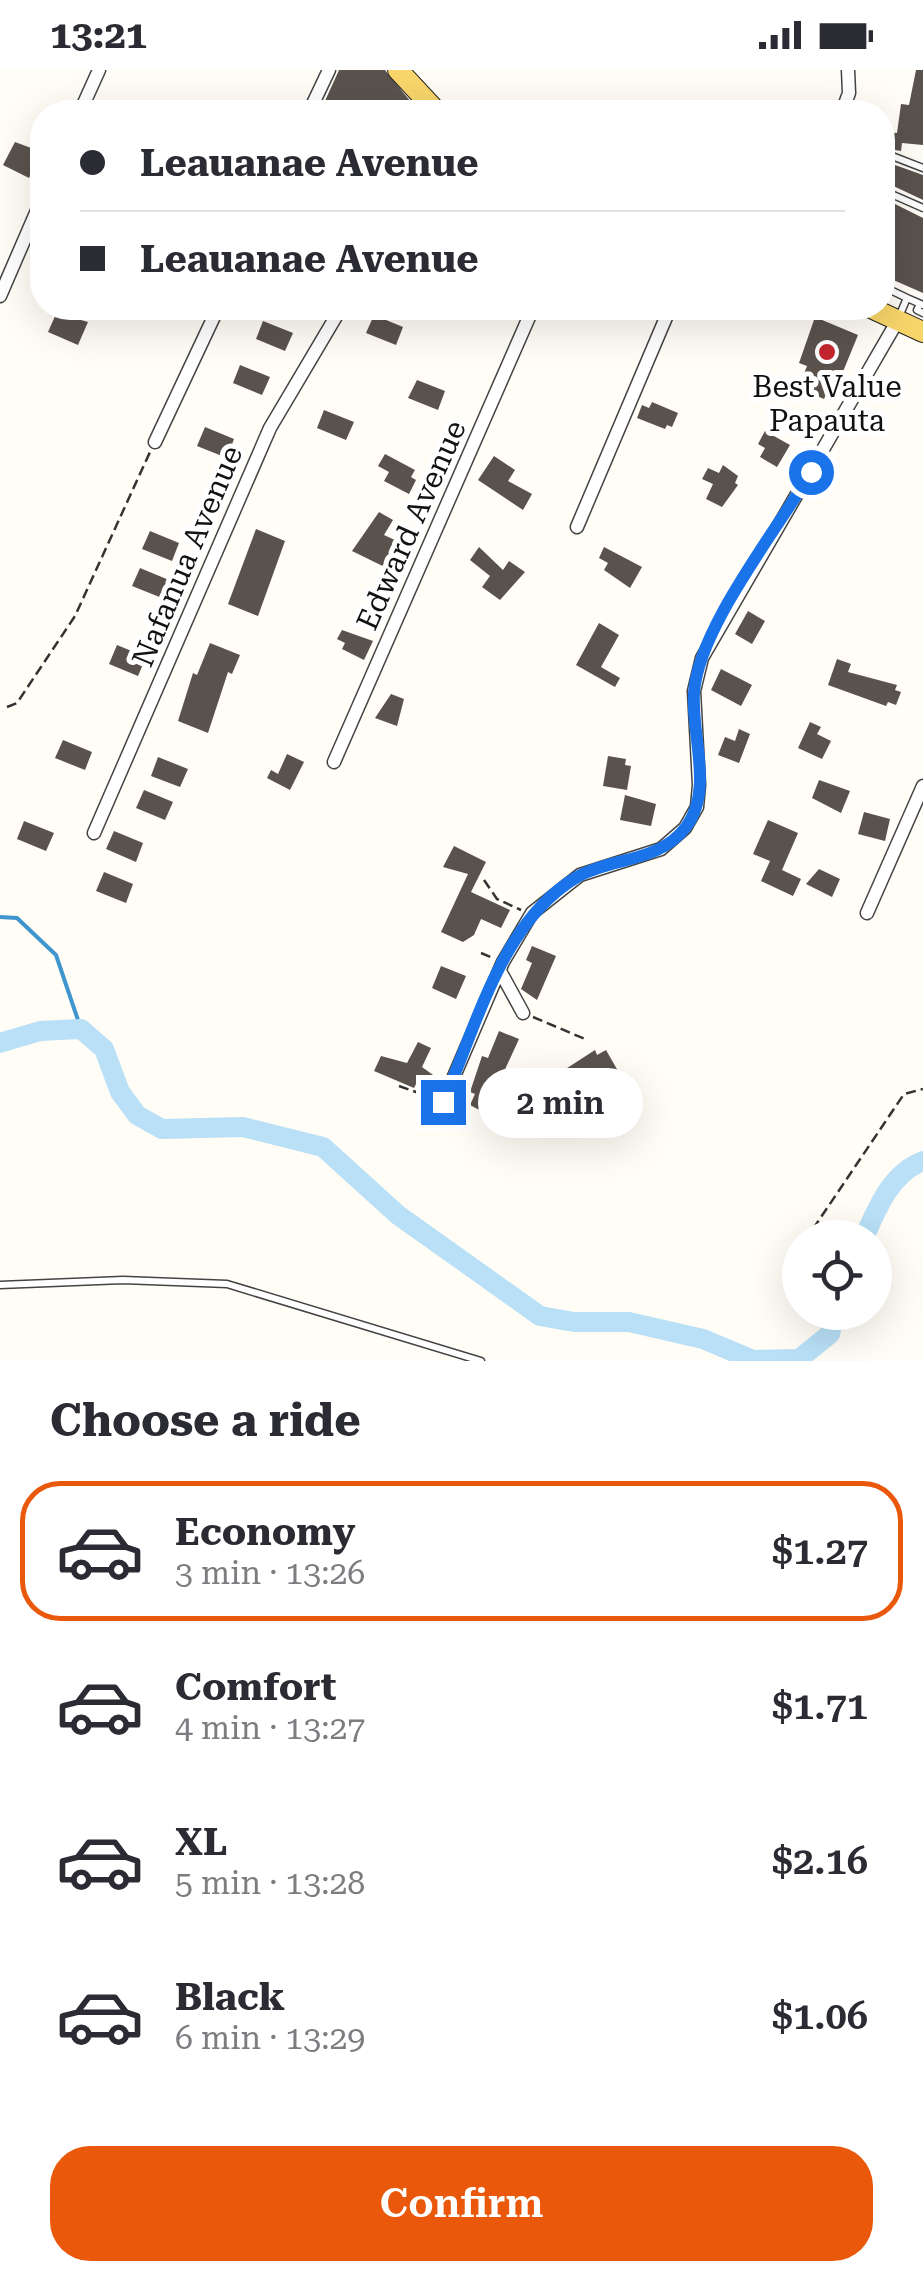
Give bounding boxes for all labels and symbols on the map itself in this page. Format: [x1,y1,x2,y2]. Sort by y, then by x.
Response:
marker: Best Value Papauta [816,341,838,363]
place label: Best Value Papauta [752,369,902,438]
street label: Edward Avenue [349,415,473,635]
street label: Nafanua Avenue [125,440,249,672]
route start [789,450,834,495]
callout: 2 min [478,1067,643,1137]
route end [421,1080,466,1125]

